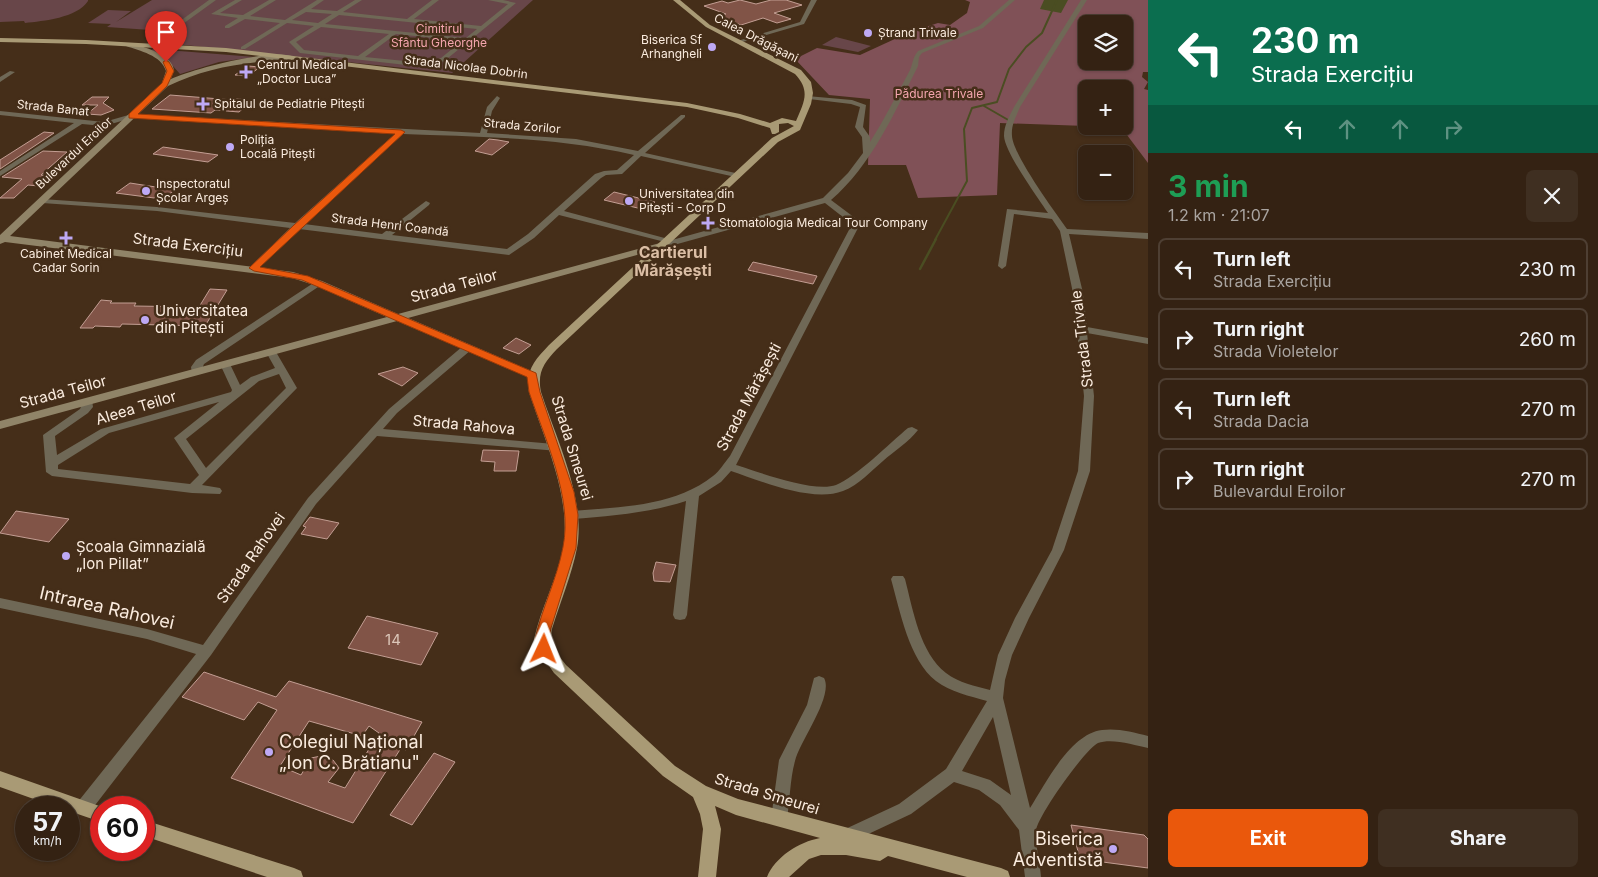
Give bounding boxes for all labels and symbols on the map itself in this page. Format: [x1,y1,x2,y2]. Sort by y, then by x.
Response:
street label: Calea Drăgășani [712,10,801,65]
pin [145,11,187,62]
park label: Cimitirul Sfântu Gheorghe [391,21,487,50]
place label: Ștrand Trivale [878,25,957,40]
marker: Ștrand Trivale [862,27,874,39]
place label: Biserica Sf Arhangheli [641,32,703,61]
marker: Biserica Sf Arhangheli [706,41,718,53]
street label: Strada Nicolae Dobrin [403,51,529,82]
place label: Centrul Medical „Doctor Luca” [257,57,346,86]
marker: Centrul Medical „Doctor Luca” [239,65,253,79]
park label: Pădurea Trivale [895,86,983,101]
street label: Strada Banat [16,96,90,119]
place label: Spitalul de Pediatrie Pitești [214,96,365,111]
marker: Spitalul de Pediatrie Pitești [196,97,210,111]
street label: Bulevardul Eroilor [32,113,115,192]
street label: Strada Zorilor [483,115,562,136]
place label: Poliția Locală Pitești [240,132,315,161]
marker: Poliția Locală Pitești [224,141,236,153]
place label: Inspectoratul Școlar Argeș [156,176,230,205]
marker: Inspectoratul Școlar Argeș [140,185,152,197]
place label: Universitatea din Pitești - Corp D [639,186,734,215]
marker: Universitatea din Pitești - Corp D [623,195,635,207]
street label: Strada Henri Coandă [330,210,450,239]
place label: Stomatologia Medical Tour Company [719,215,928,230]
marker: Stomatologia Medical Tour Company [701,216,715,230]
street label: Strada Exercițiu [132,228,244,261]
marker: Cabinet Medical Cadar Sorin [59,231,73,245]
district label: Cartierul Mărășești [634,242,712,280]
place label: Cabinet Medical Cadar Sorin [20,246,112,275]
street label: Strada Teilor [408,265,500,306]
street label: Strada Trivale [1066,289,1097,389]
place label: Universitatea din Pitești [155,301,248,337]
marker: Universitatea din Pitești [139,314,151,326]
street label: Strada Mărășești [712,340,785,454]
street label: Strada Teilor [17,371,109,412]
street label: Aleea Teilor [93,386,179,429]
street label: Strada Smeurei [548,393,597,503]
street label: Strada Rahova [412,411,516,438]
street label: Strada Rahovei [212,509,289,607]
place label: Școala Gimnazială „Ion Pillat” [76,537,206,573]
marker: Școala Gimnazială „Ion Pillat” [60,550,72,562]
street label: Intrarea Rahovei [38,582,177,633]
position arrow [517,622,569,674]
house number: 14 [385,630,401,649]
place label: Colegiul Național „Ion C. Brătianu" [279,731,423,773]
marker: Colegiul Național „Ion C. Brătianu" [263,746,275,758]
street label: Strada Smeurei [712,769,822,818]
speed limit sign: 60 [90,796,155,861]
place label: Biserica Adventistă [1013,828,1103,870]
marker: Biserica Adventistă [1107,843,1119,855]

